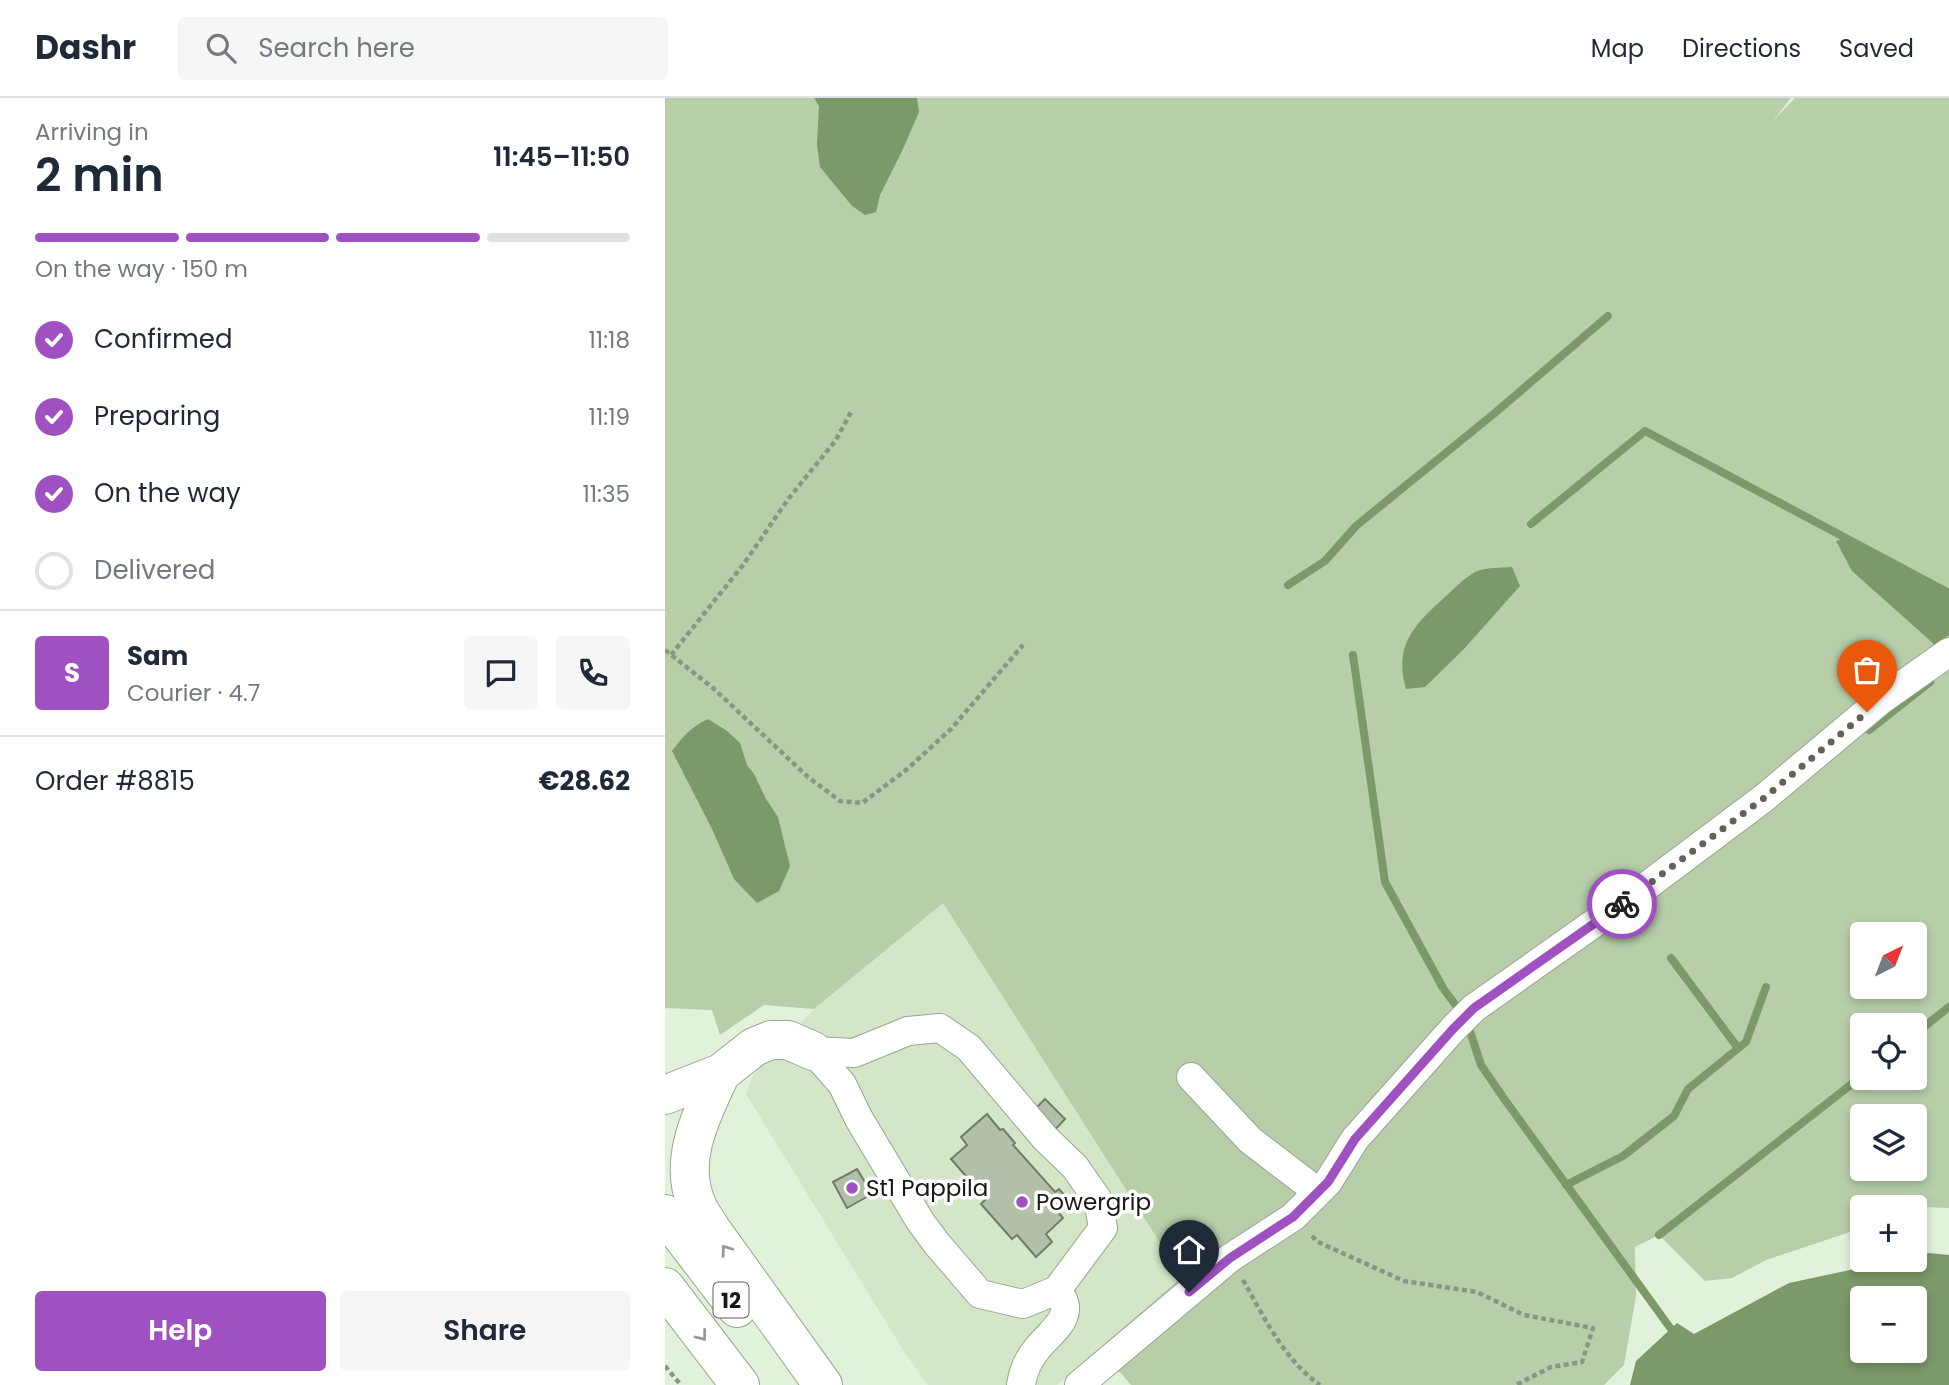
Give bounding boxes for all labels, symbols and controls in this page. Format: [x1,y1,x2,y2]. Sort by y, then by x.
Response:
search box [178,17,668,80]
text: Dashr [35,24,136,71]
icon: search [202,29,240,67]
text: Search here [258,30,415,66]
text: Map [1591,32,1644,65]
text: Directions [1682,32,1801,65]
text: Saved [1839,32,1914,65]
text: Arriving in [35,116,149,148]
text: 11:45–11:50 [493,139,630,175]
text: 2 min [35,143,164,207]
text: On the way · 150 m [35,253,248,285]
icon: check [35,321,73,359]
text: Confirmed [94,321,232,357]
text: 11:18 [589,324,630,356]
icon: check [35,398,73,436]
text: Preparing [94,398,220,434]
text: 11:19 [589,401,630,433]
icon: check [35,475,73,513]
text: On the way [94,475,241,511]
text: 11:35 [582,478,630,510]
text: Delivered [94,552,215,588]
button: chat [464,636,538,710]
button: phone [556,636,630,710]
text: Sam [127,638,188,674]
pin [1837,640,1897,712]
icon: bag [1848,651,1886,689]
text: S [64,655,80,691]
text: Courier · 4.7 [127,677,260,709]
text: Order #8815 [35,763,195,799]
text: €28.62 [539,763,630,799]
courier [1587,869,1657,939]
icon: bike [1603,885,1641,923]
north arrow [1850,922,1927,999]
map controls [1850,922,1927,1363]
button: locate [1850,1013,1927,1090]
button: layers [1850,1104,1927,1181]
place label: St1 Pappila [866,1172,988,1204]
marker: St1 Pappila [844,1180,860,1196]
place label: Powergrip [1036,1186,1151,1218]
marker: Powergrip [1014,1194,1030,1210]
button: + [1850,1195,1927,1272]
pin [1159,1220,1219,1292]
icon: home [1170,1231,1208,1269]
one-way arrow [722,1245,734,1258]
road number: 12 [713,1282,749,1318]
button: − [1850,1286,1927,1363]
button: Help [35,1291,326,1371]
button: Share [340,1291,630,1371]
one-way arrow [694,1328,707,1341]

